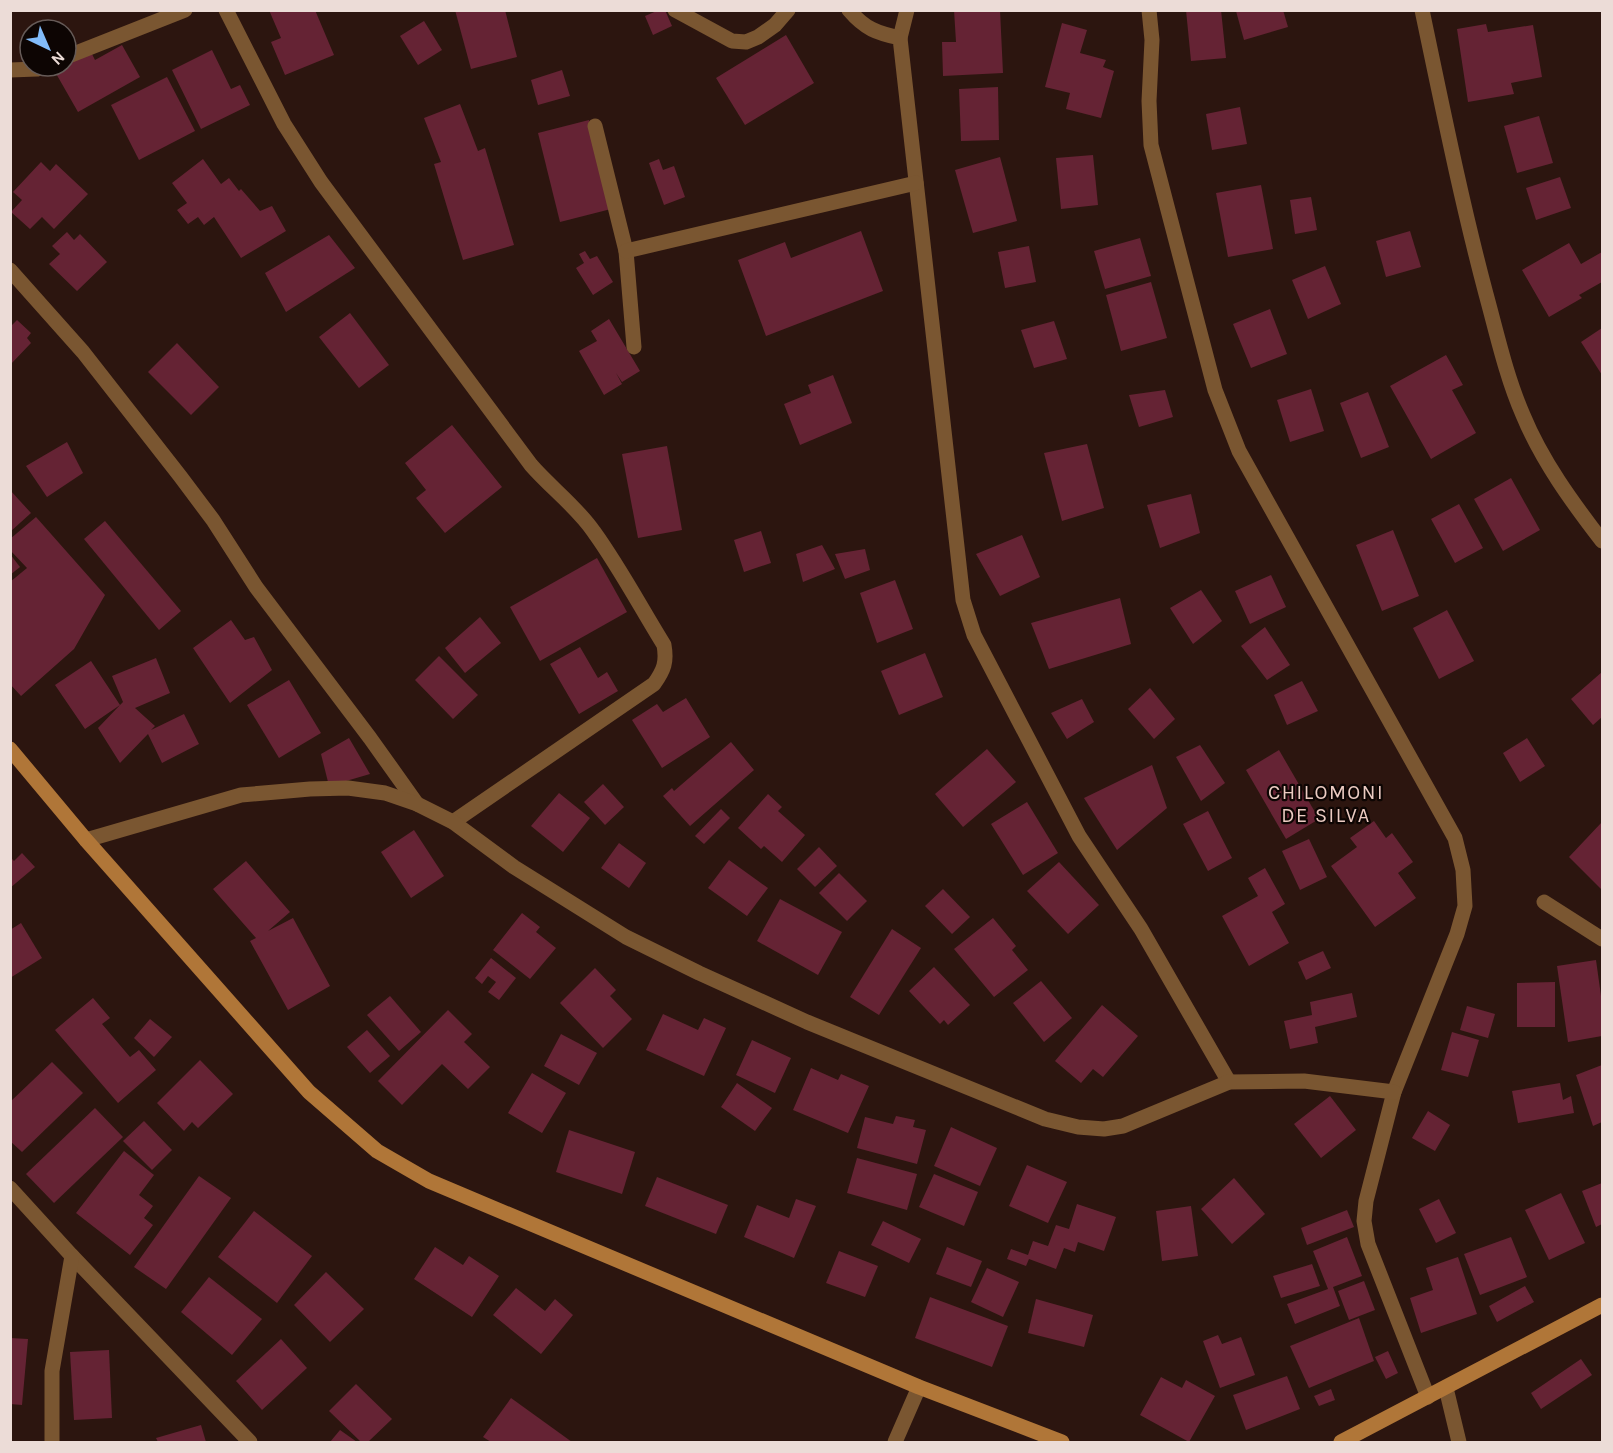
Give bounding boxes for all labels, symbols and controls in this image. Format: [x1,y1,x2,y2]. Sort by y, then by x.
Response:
north arrow [18,18,78,78]
text: N [47,48,69,69]
district label: CHILOMONI DE SILVA [1268,781,1384,827]

